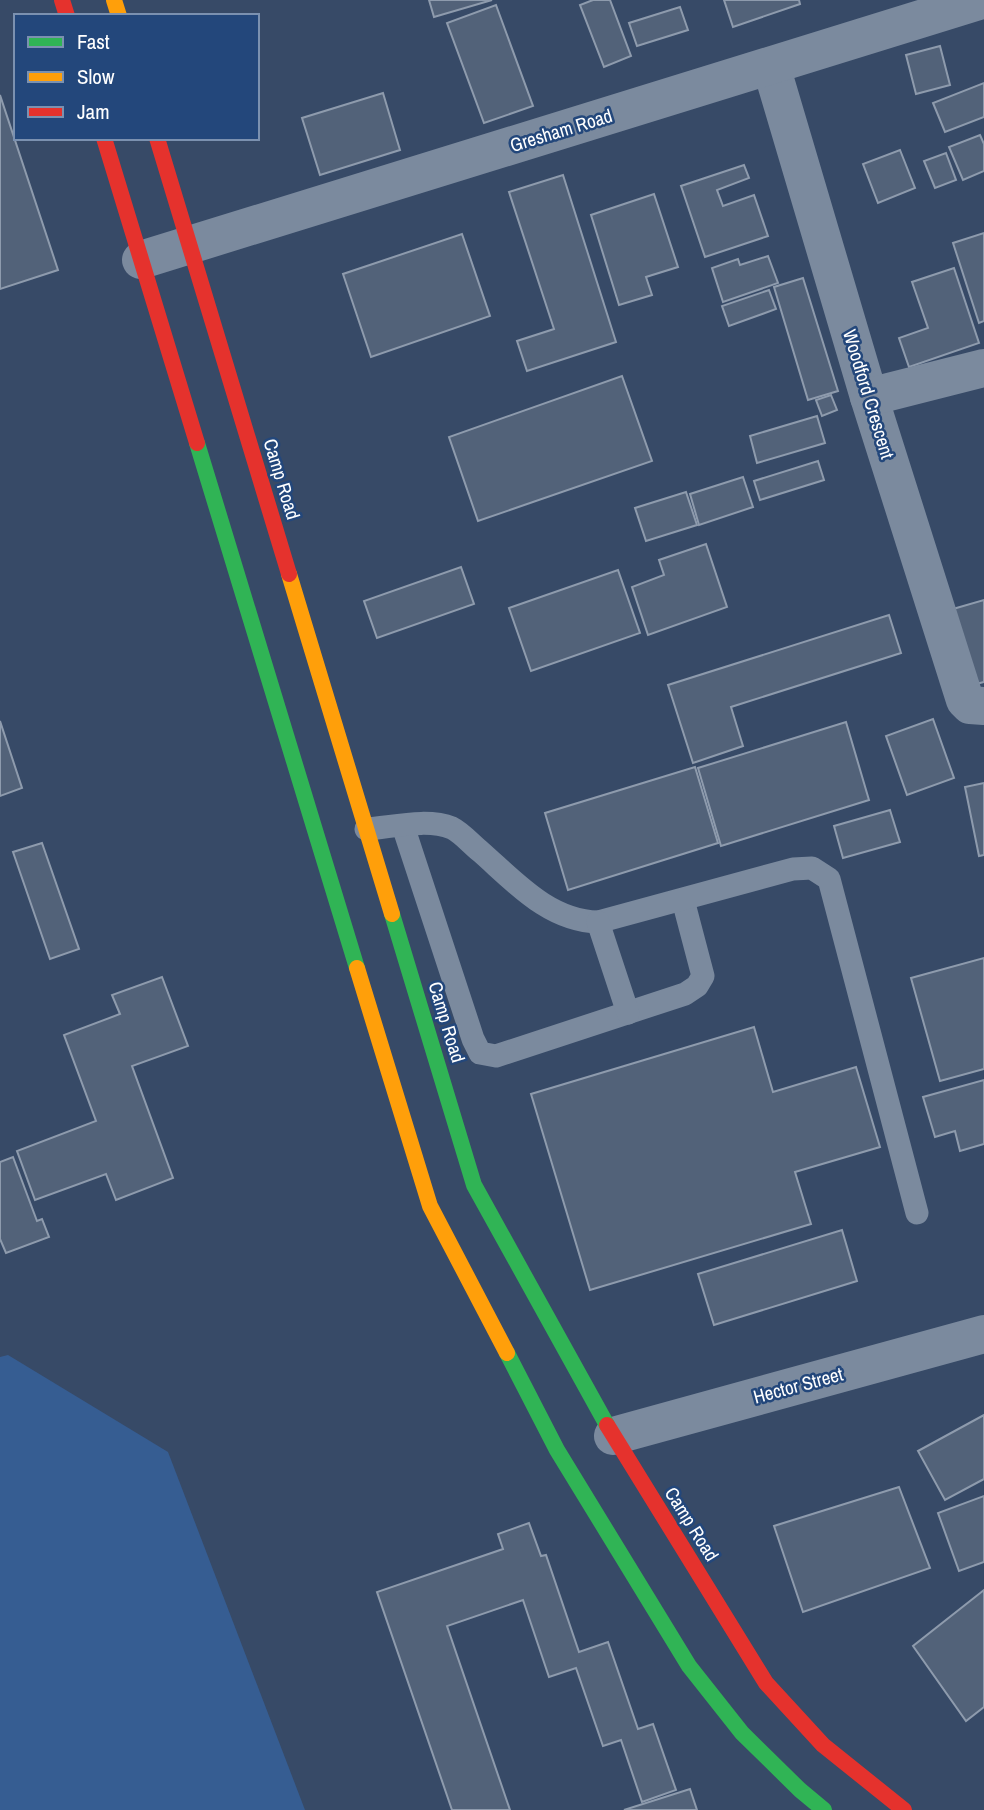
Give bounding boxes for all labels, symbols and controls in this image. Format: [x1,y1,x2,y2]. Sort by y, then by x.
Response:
legend [14,14,259,140]
text: Fast [77,27,110,56]
text: Slow [77,62,115,91]
text: Jam [77,97,110,126]
street label: Gresham Road [507,102,615,158]
street label: Woodford Crescent [837,326,901,462]
street label: Camp Road [257,435,307,523]
street label: Camp Road [422,978,472,1066]
street label: Hector Street [750,1360,846,1409]
street label: Camp Road [659,1482,725,1566]

